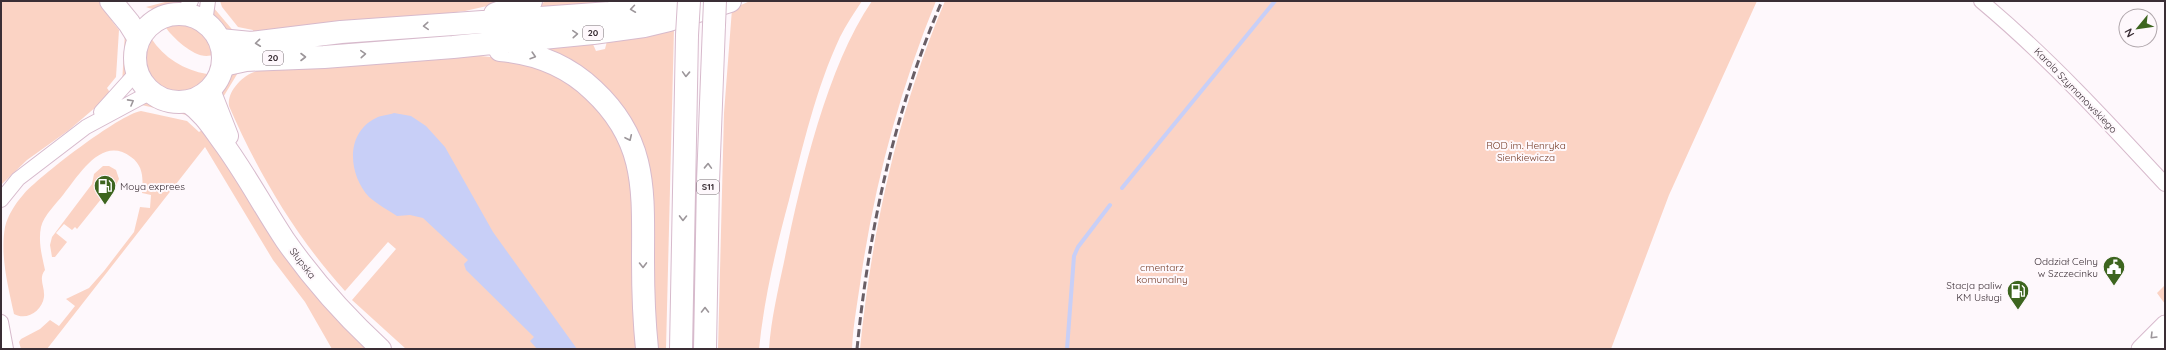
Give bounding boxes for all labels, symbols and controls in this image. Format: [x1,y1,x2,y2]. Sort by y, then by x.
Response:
one-way arrow [630,4,636,13]
north arrow [2118,8,2158,48]
one-way arrow [423,21,429,30]
road number: 20 [583,26,603,40]
text: N [2121,26,2137,40]
one-way arrow [572,30,578,39]
one-way arrow [255,38,261,47]
street label: Karola Szymanowskiego [2031,45,2120,136]
one-way arrow [360,49,366,58]
road number: 20 [263,51,283,65]
one-way arrow [529,51,536,60]
one-way arrow [300,53,306,61]
one-way arrow [682,71,690,77]
one-way arrow [126,100,134,107]
one-way arrow [624,133,632,141]
park label: ROD im. Henryka Sienkiewicza [1486,139,1566,164]
one-way arrow [704,163,713,169]
fuel station icon: Moya exprees [92,173,118,206]
place label: Moya exprees [120,180,185,193]
road number: S11 [697,180,719,194]
one-way arrow [679,215,687,221]
street label: Słupska [287,245,319,281]
public building icon: Oddział Celny w Szczecinku [2101,254,2127,287]
place label: Oddział Celny w Szczecinku [2034,255,2098,280]
park label: cmentarz komunalny [1136,261,1188,286]
one-way arrow [639,262,647,268]
fuel station icon: Stacja paliw KM Usługi [2005,278,2031,311]
place label: Stacja paliw KM Usługi [1946,279,2002,304]
one-way arrow [701,307,709,313]
one-way arrow [2150,331,2157,339]

